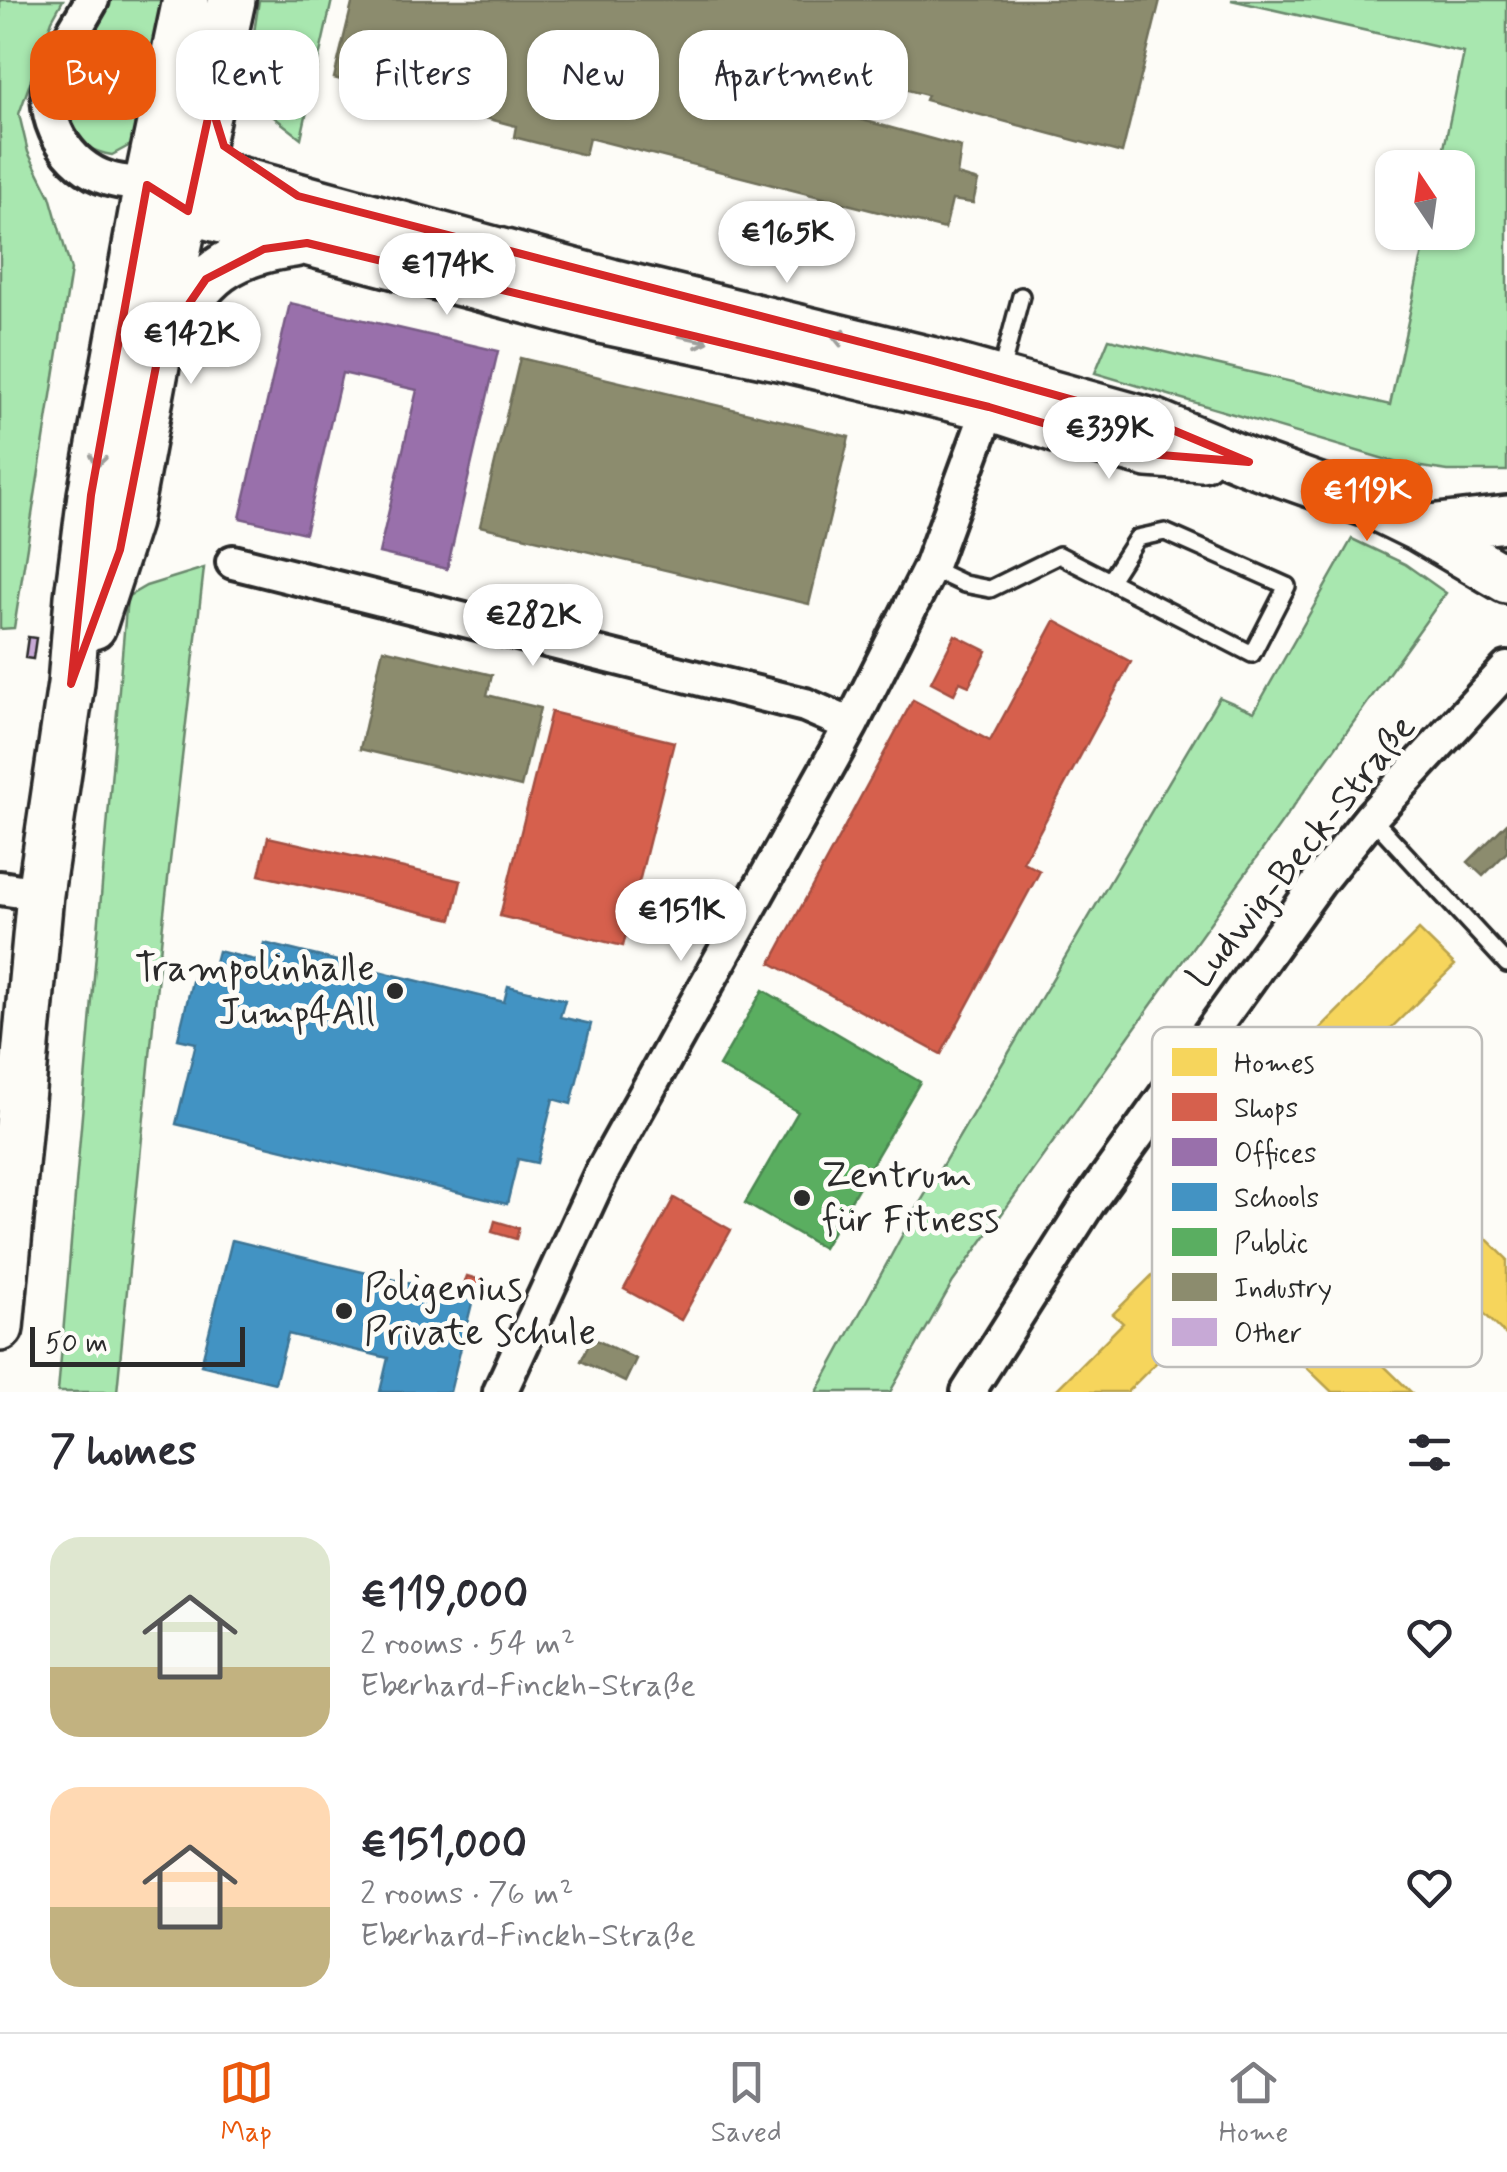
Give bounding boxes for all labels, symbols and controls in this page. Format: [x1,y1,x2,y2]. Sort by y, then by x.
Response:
chip: Buy [30,30,156,120]
chip: Rent [176,30,319,120]
chip: Filters [339,30,507,120]
chip: New [527,30,659,120]
chip: Apartment [679,30,908,120]
north arrow [1375,150,1475,250]
map controls [1375,150,1475,250]
pin: €165K [717,201,857,286]
text: €165K [740,212,834,254]
pin: €174K [377,233,517,318]
text: €174K [401,244,493,286]
pin: €142K [121,302,261,387]
text: €142K [143,313,239,355]
one-way arrow [831,329,863,347]
one-way arrow [677,331,709,350]
pin: €339K [1039,397,1179,482]
text: €339K [1065,408,1153,450]
one-way arrow [89,436,108,469]
pin: €119K [1297,459,1437,544]
text: €119K [1323,470,1411,512]
pin: €282K [463,584,603,669]
text: €282K [485,595,581,637]
street label: Ludwig-Beck-Straße [1176,705,1428,999]
pin: €151K [611,879,751,964]
text: €151K [637,890,725,932]
place label: Trampolinhalle Jump4All [135,945,375,1038]
marker: Trampolinhalle Jump4All [384,980,406,1002]
legend [1152,1027,1482,1367]
text: Homes [1234,1046,1315,1083]
text: Shops [1234,1091,1298,1128]
text: Offices [1234,1136,1316,1173]
place label: Zentrum für Fitness [822,1152,999,1245]
text: Schools [1234,1181,1319,1218]
marker: Zentrum für Fitness [791,1187,813,1209]
text: Public [1234,1226,1308,1263]
place label: Poligenius Private Schule [364,1265,596,1358]
text: Industry [1234,1271,1332,1308]
marker: Poligenius Private Schule [333,1300,355,1322]
text: Other [1234,1316,1302,1353]
scale bar [30,1322,245,1366]
text: 50 m [45,1326,108,1363]
text: 7 homes [50,1425,197,1480]
icon: filters [1402,1425,1457,1480]
text: €119,000 [360,1568,528,1623]
icon: home [130,1577,250,1697]
icon: heart [1402,1610,1457,1665]
text: 2 rooms · 54 m² [360,1623,575,1665]
text: Eberhard-Finckh-Straße [360,1665,696,1707]
text: €151,000 [360,1818,527,1873]
icon: home [130,1827,250,1947]
icon: heart [1402,1860,1457,1915]
text: 2 rooms · 76 m² [360,1873,573,1915]
text: Eberhard-Finckh-Straße [360,1915,696,1957]
tab: Map [219,2055,274,2152]
tab: Saved [711,2055,782,2152]
tab: Home [1219,2055,1288,2152]

